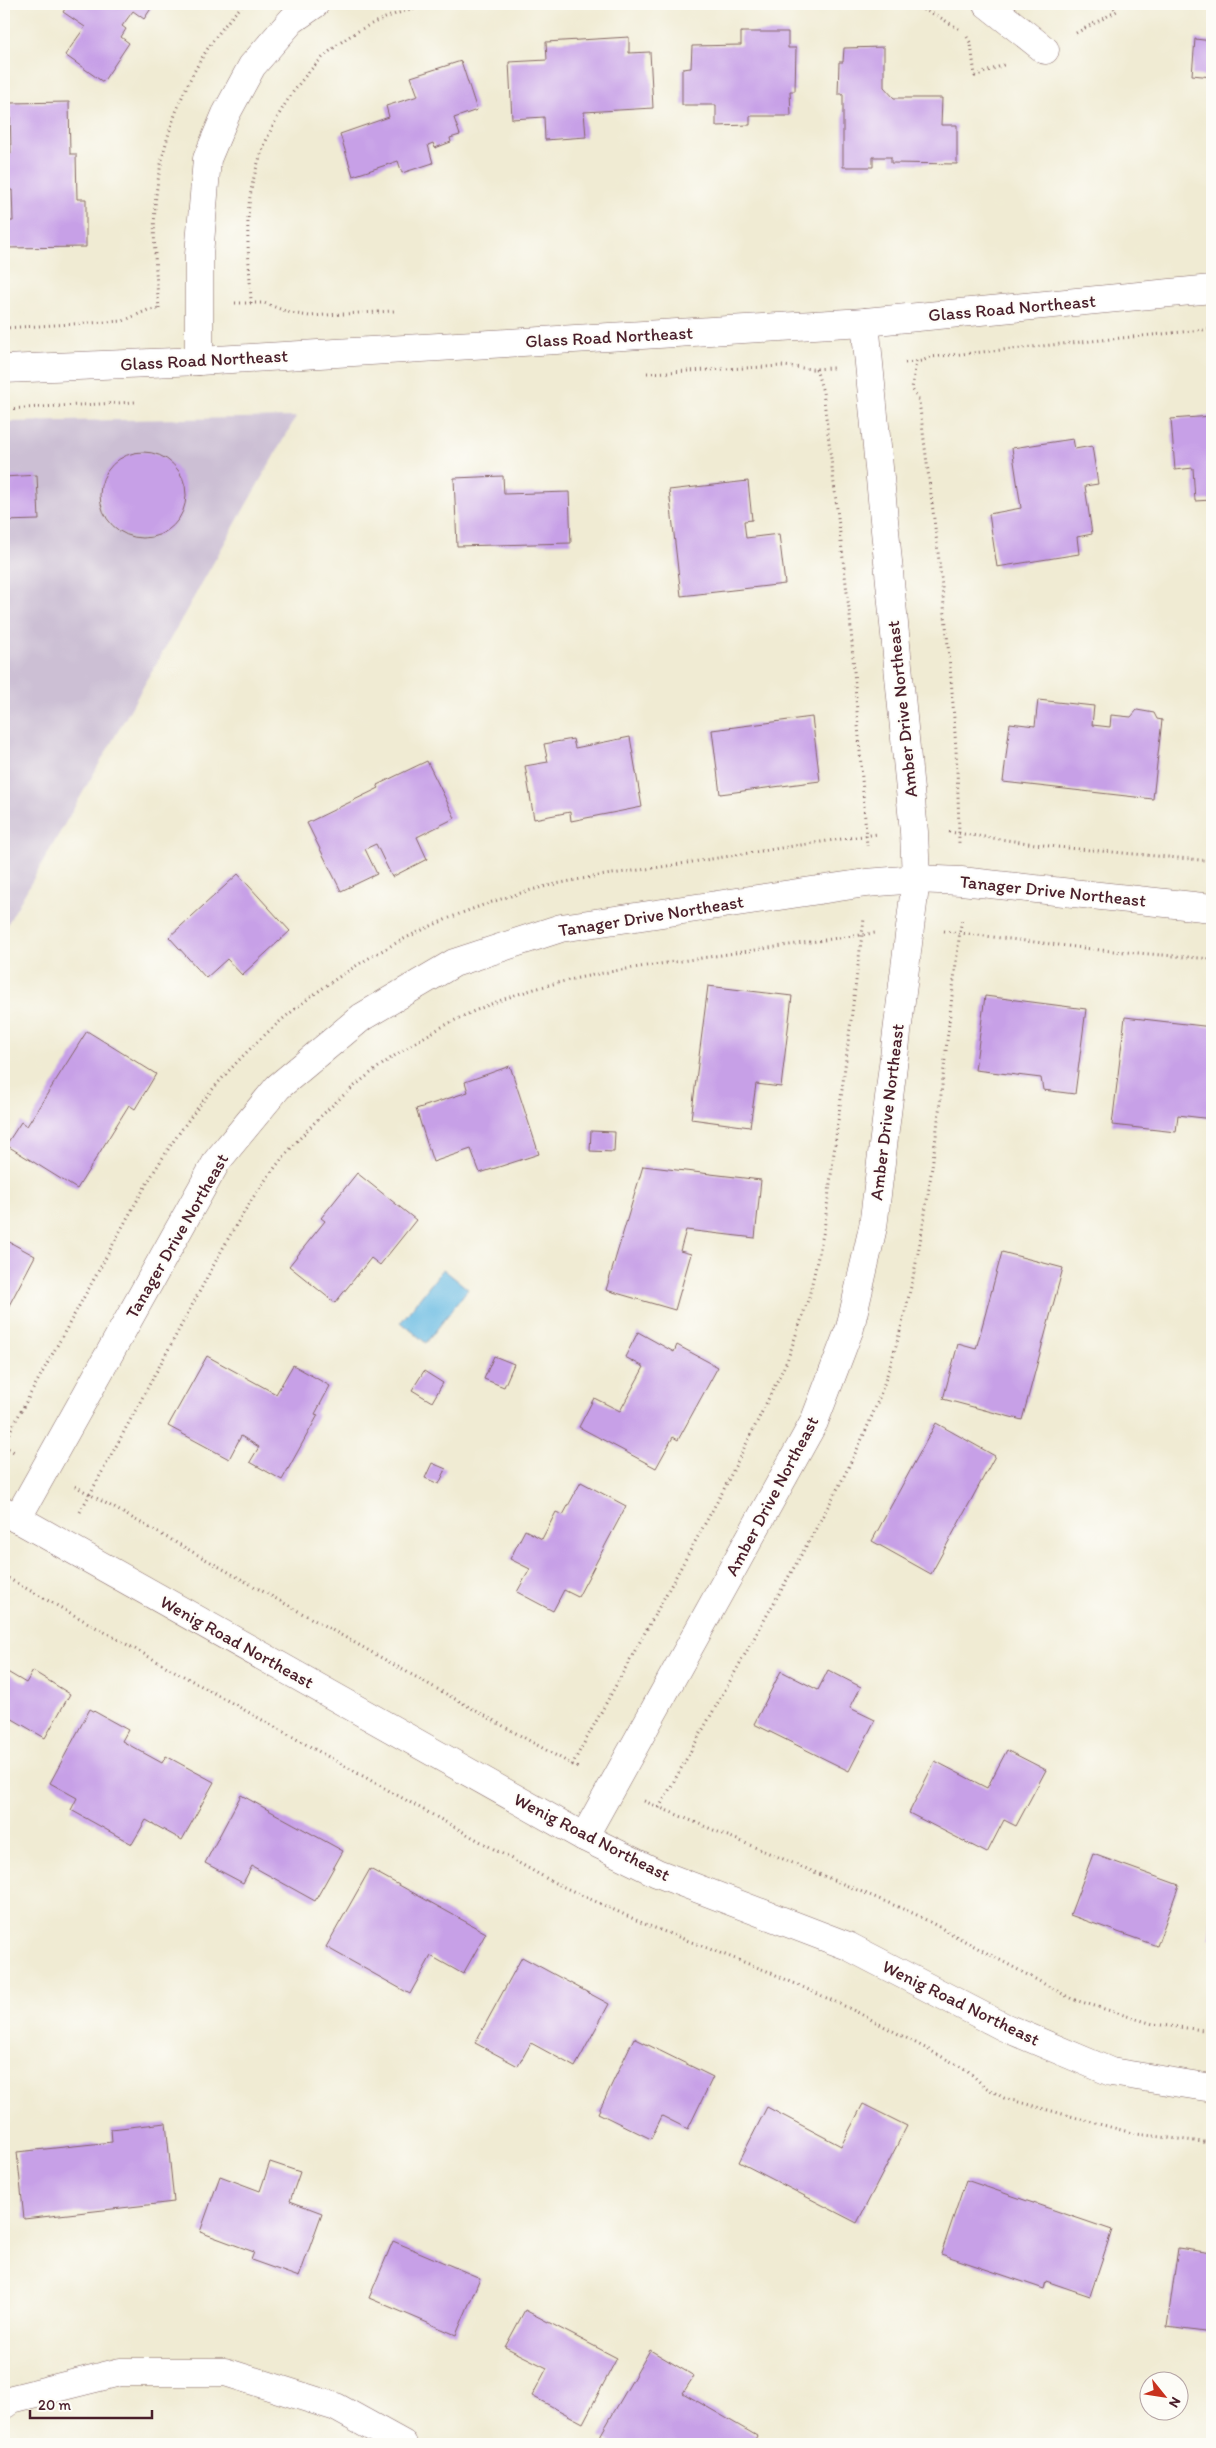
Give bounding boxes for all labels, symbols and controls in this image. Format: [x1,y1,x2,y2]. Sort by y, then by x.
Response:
street label: Glass Road Northeast [927,290,1097,326]
street label: Glass Road Northeast [525,322,694,352]
street label: Glass Road Northeast [120,345,289,375]
street label: Amber Drive Northeast [882,619,922,799]
street label: Tanager Drive Northeast [959,870,1147,912]
street label: Tanager Drive Northeast [557,890,745,941]
street label: Amber Drive Northeast [865,1022,909,1202]
street label: Tanager Drive Northeast [121,1149,233,1323]
street label: Amber Drive Northeast [721,1412,824,1580]
street label: Wenig Road Northeast [156,1591,318,1694]
street label: Wenig Road Northeast [510,1788,674,1886]
street label: Wenig Road Northeast [879,1955,1044,2051]
north arrow [1138,2370,1188,2420]
scale bar [30,2388,152,2420]
text: N [1165,2394,1185,2411]
text: 20 m [38,2396,72,2414]

